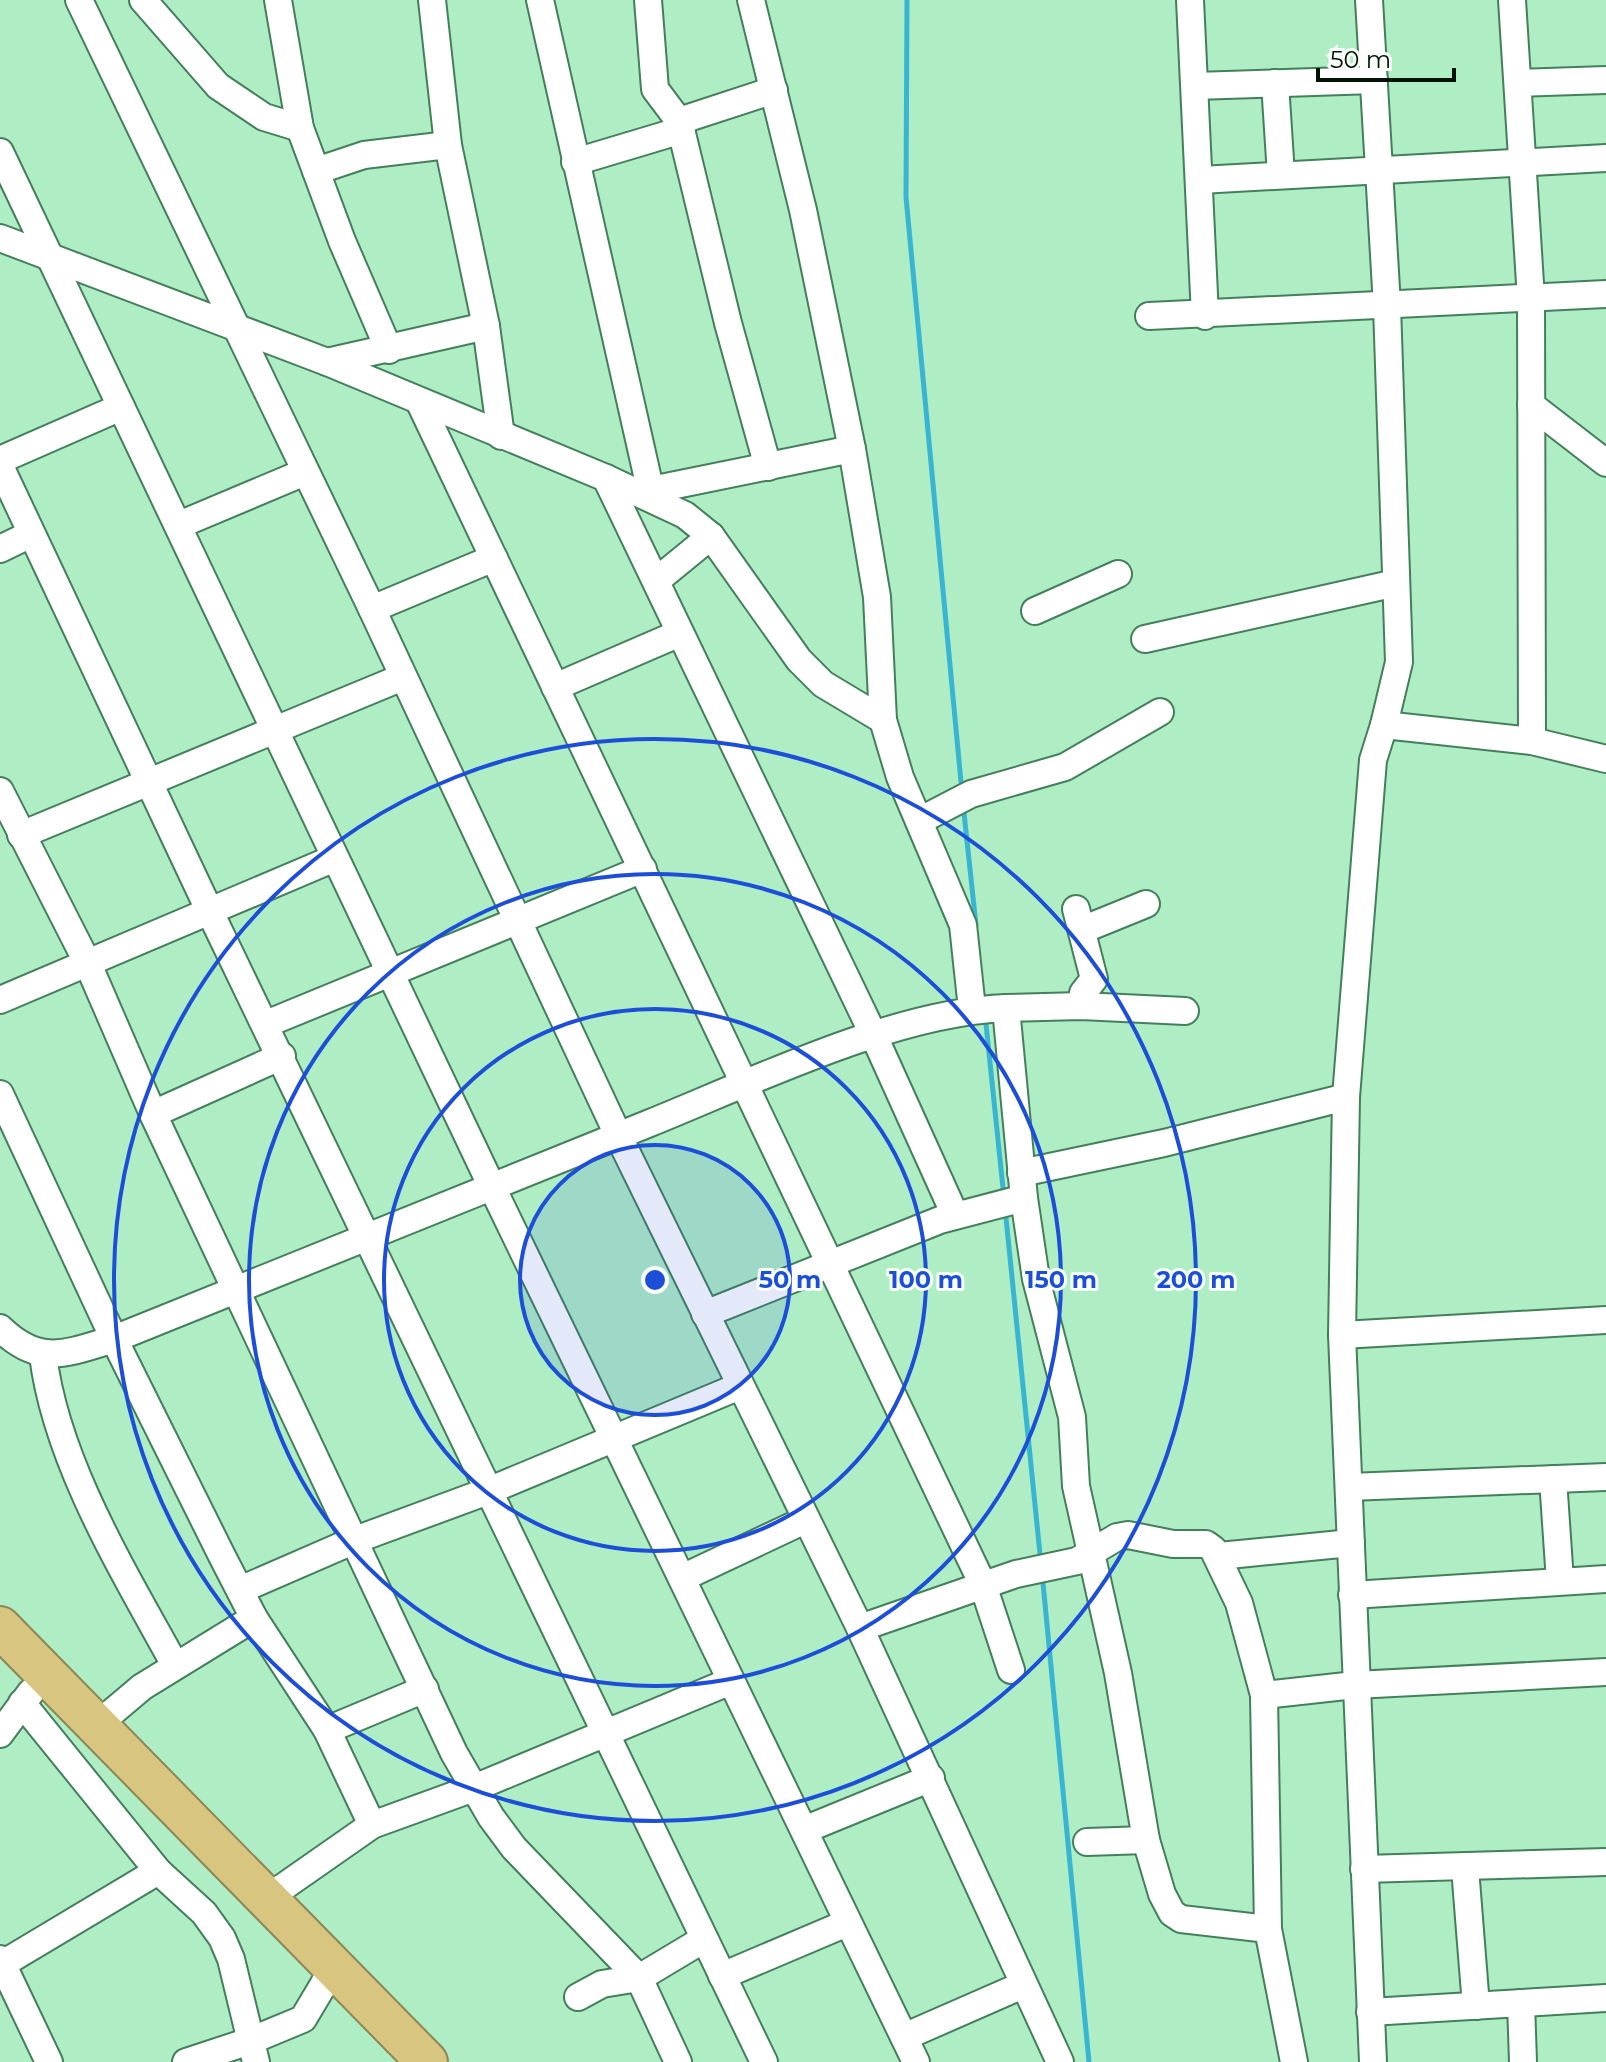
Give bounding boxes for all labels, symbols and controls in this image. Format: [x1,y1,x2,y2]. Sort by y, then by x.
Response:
scale bar [1318,32,1454,82]
text: 50 m [1330,45,1391,74]
text: 50 m [759,1265,821,1294]
text: 100 m [889,1265,963,1294]
text: 150 m [1025,1265,1097,1294]
text: 200 m [1157,1265,1235,1294]
centre of rings [641,1266,669,1294]

